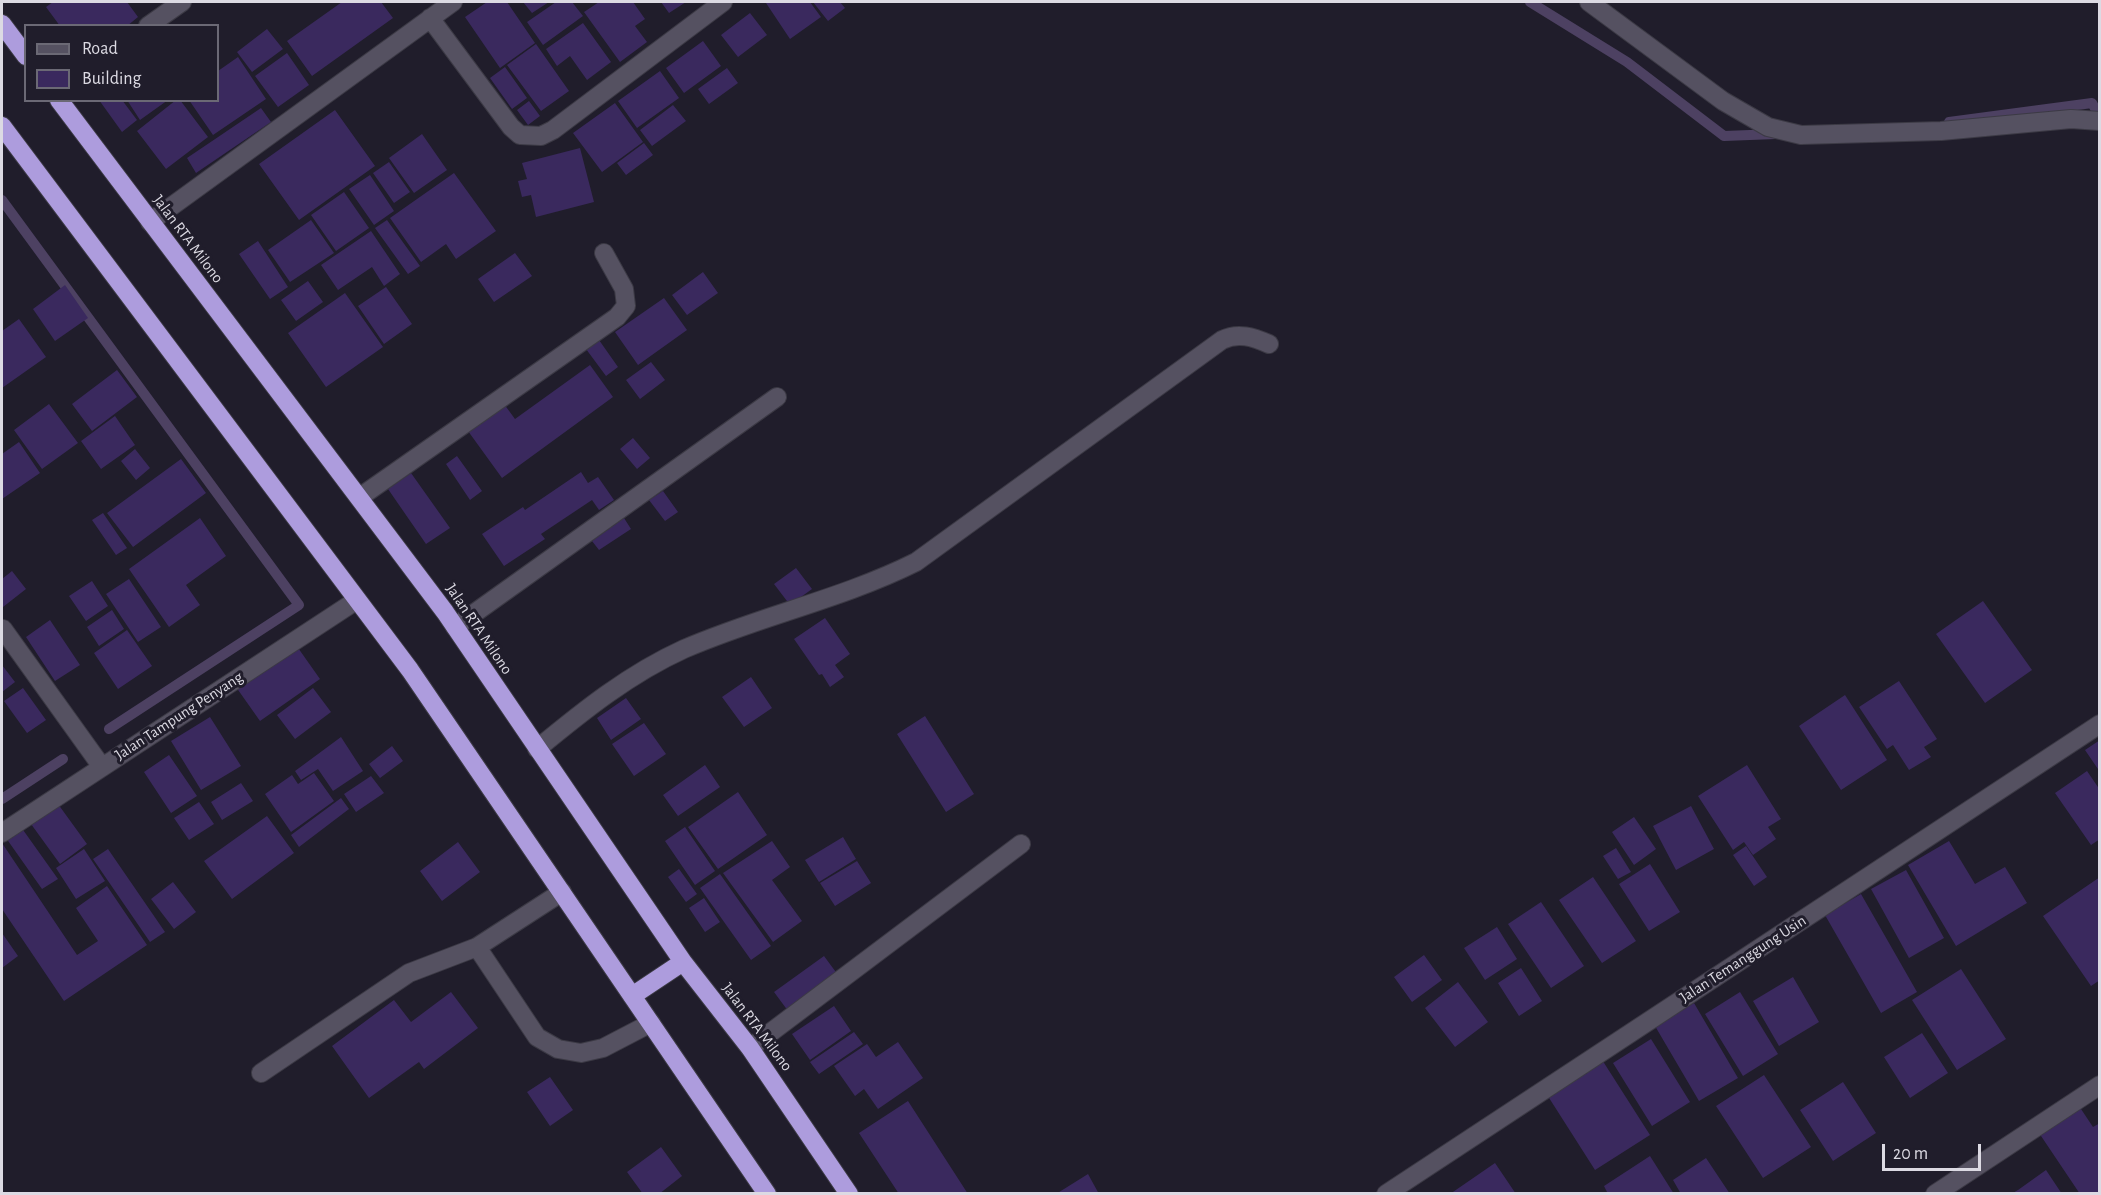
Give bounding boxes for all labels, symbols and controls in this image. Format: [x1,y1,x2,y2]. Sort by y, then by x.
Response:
legend [24,24,219,102]
text: Road [82,40,118,58]
text: Building [82,70,141,88]
street label: Jalan RTA Milono [149,191,227,287]
street label: Jalan RTA Milono [442,580,516,678]
street label: Jalan Tampung Penyang [111,667,247,765]
street label: Jalan Temanggung Usin [1676,911,1810,1007]
street label: Jalan RTA Milono [718,979,796,1075]
scale bar [1885,1132,1984,1170]
text: 20 m [1893,1145,1928,1163]

